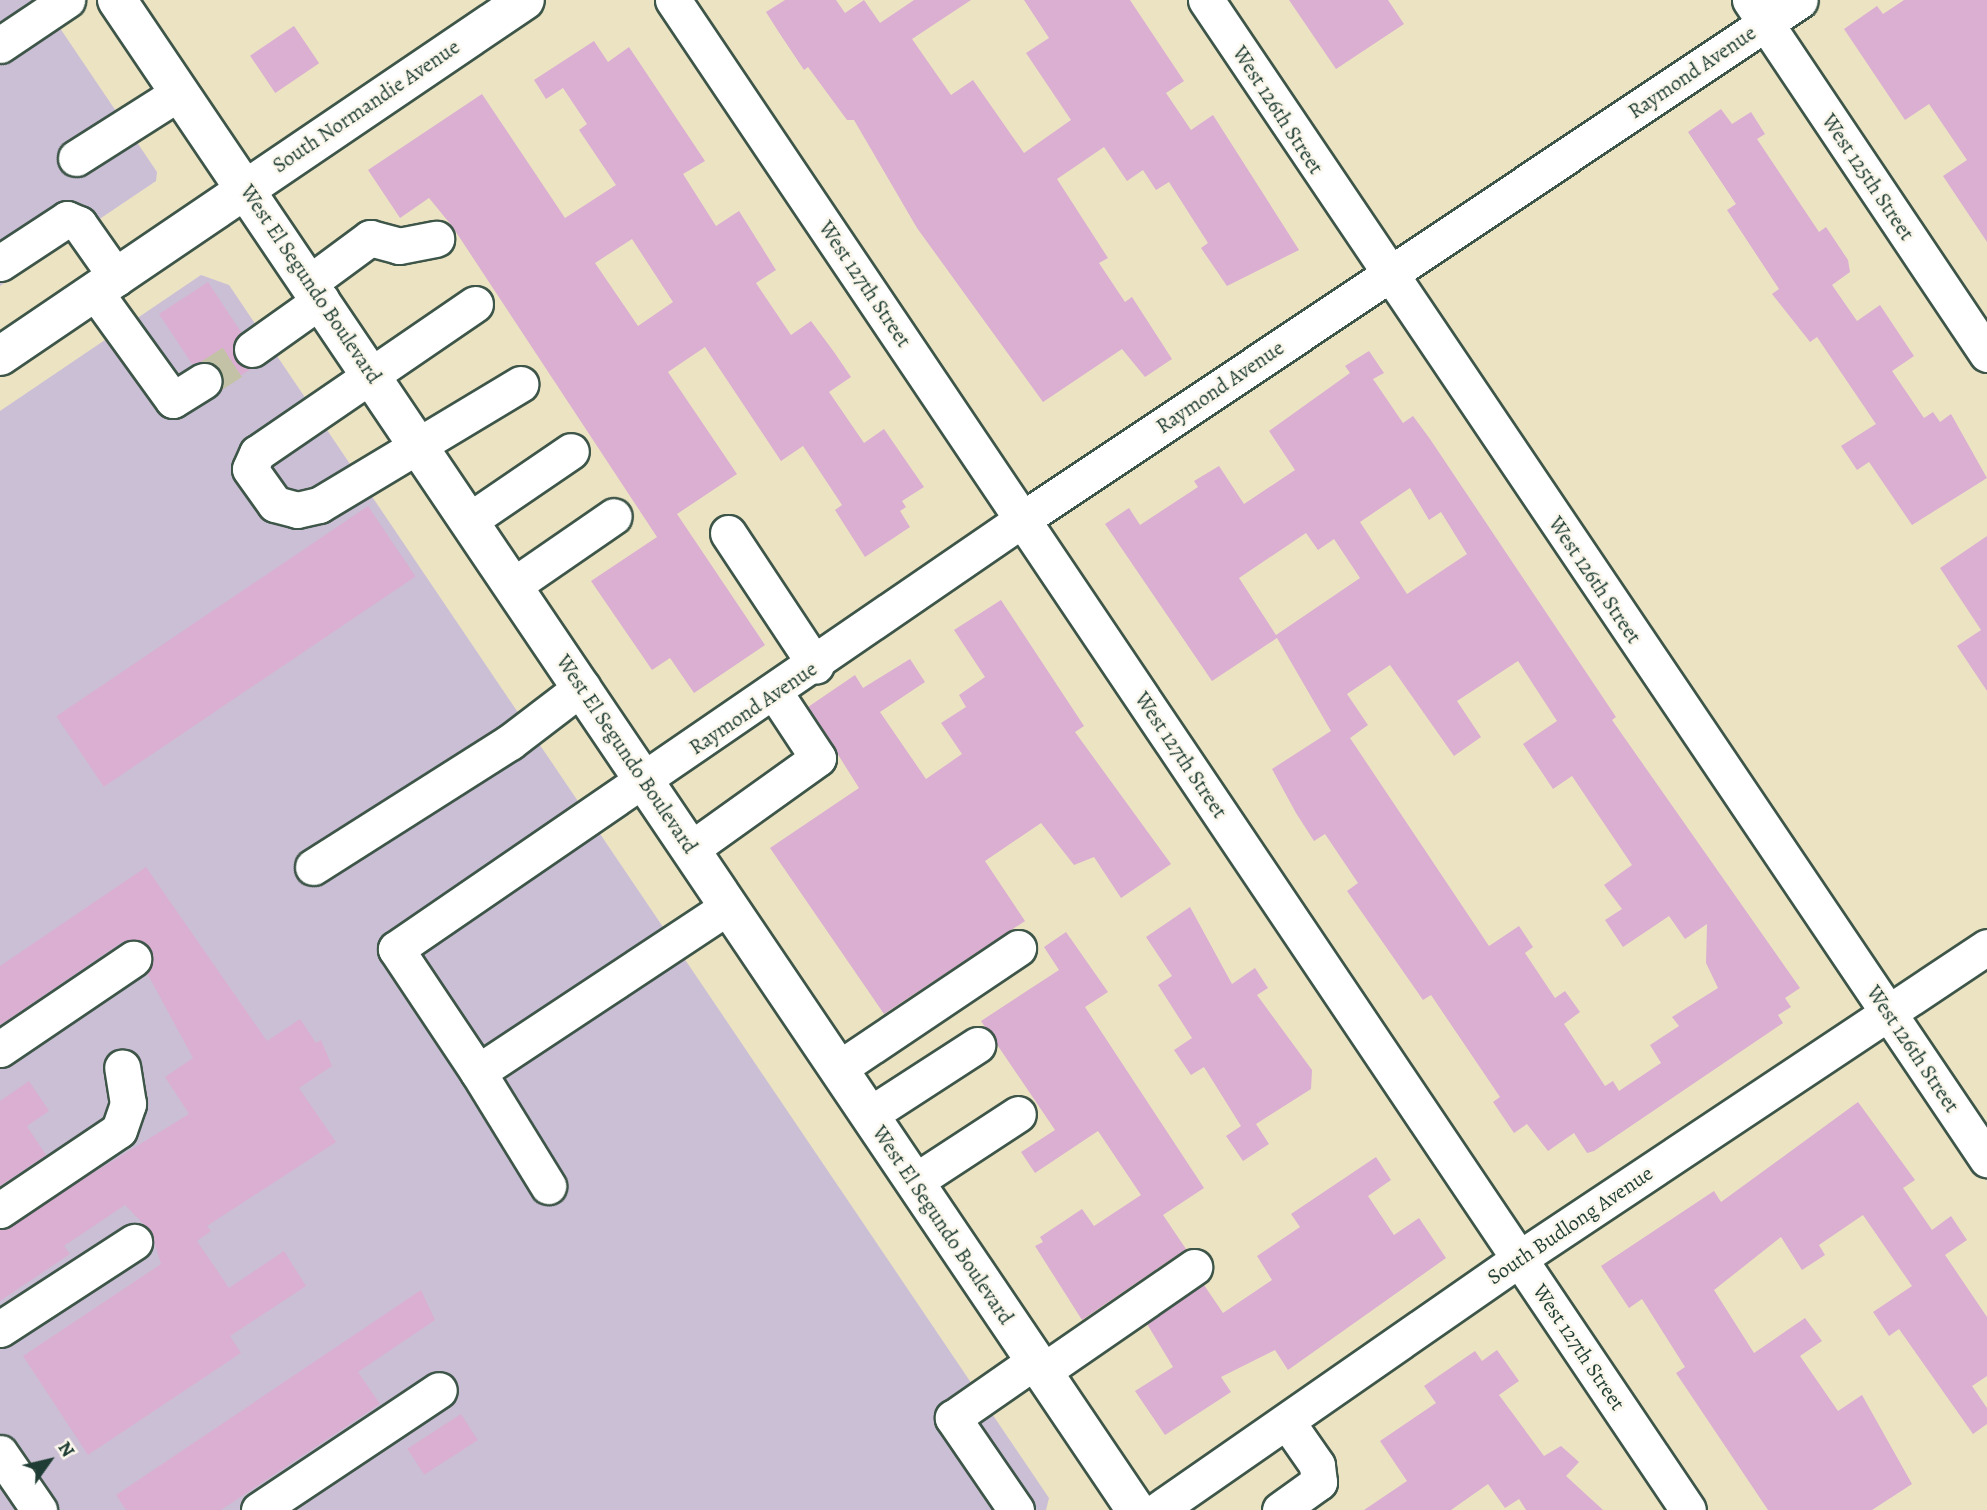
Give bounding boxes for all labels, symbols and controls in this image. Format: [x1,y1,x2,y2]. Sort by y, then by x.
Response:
street label: Raymond Avenue [1623,20,1761,124]
street label: South Normandie Avenue [268,34,464,178]
street label: West 126th Street [1227,41,1329,179]
street label: West 125th Street [1816,109,1920,245]
street label: West El Segundo Boulevard [235,180,387,388]
street label: West 127th Street [813,216,917,352]
street label: Raymond Avenue [1151,335,1289,439]
street label: West 126th Street [1543,512,1647,648]
street label: West El Segundo Boulevard [551,650,703,858]
street label: Raymond Avenue [684,656,822,760]
street label: West 127th Street [1129,687,1233,823]
street label: West 126th Street [1861,981,1965,1117]
street label: West El Segundo Boulevard [867,1121,1019,1329]
street label: South Budlong Avenue [1482,1160,1658,1290]
street label: West 127th Street [1527,1279,1631,1415]
north arrow [14,1426,84,1496]
text: N [52,1436,81,1462]

